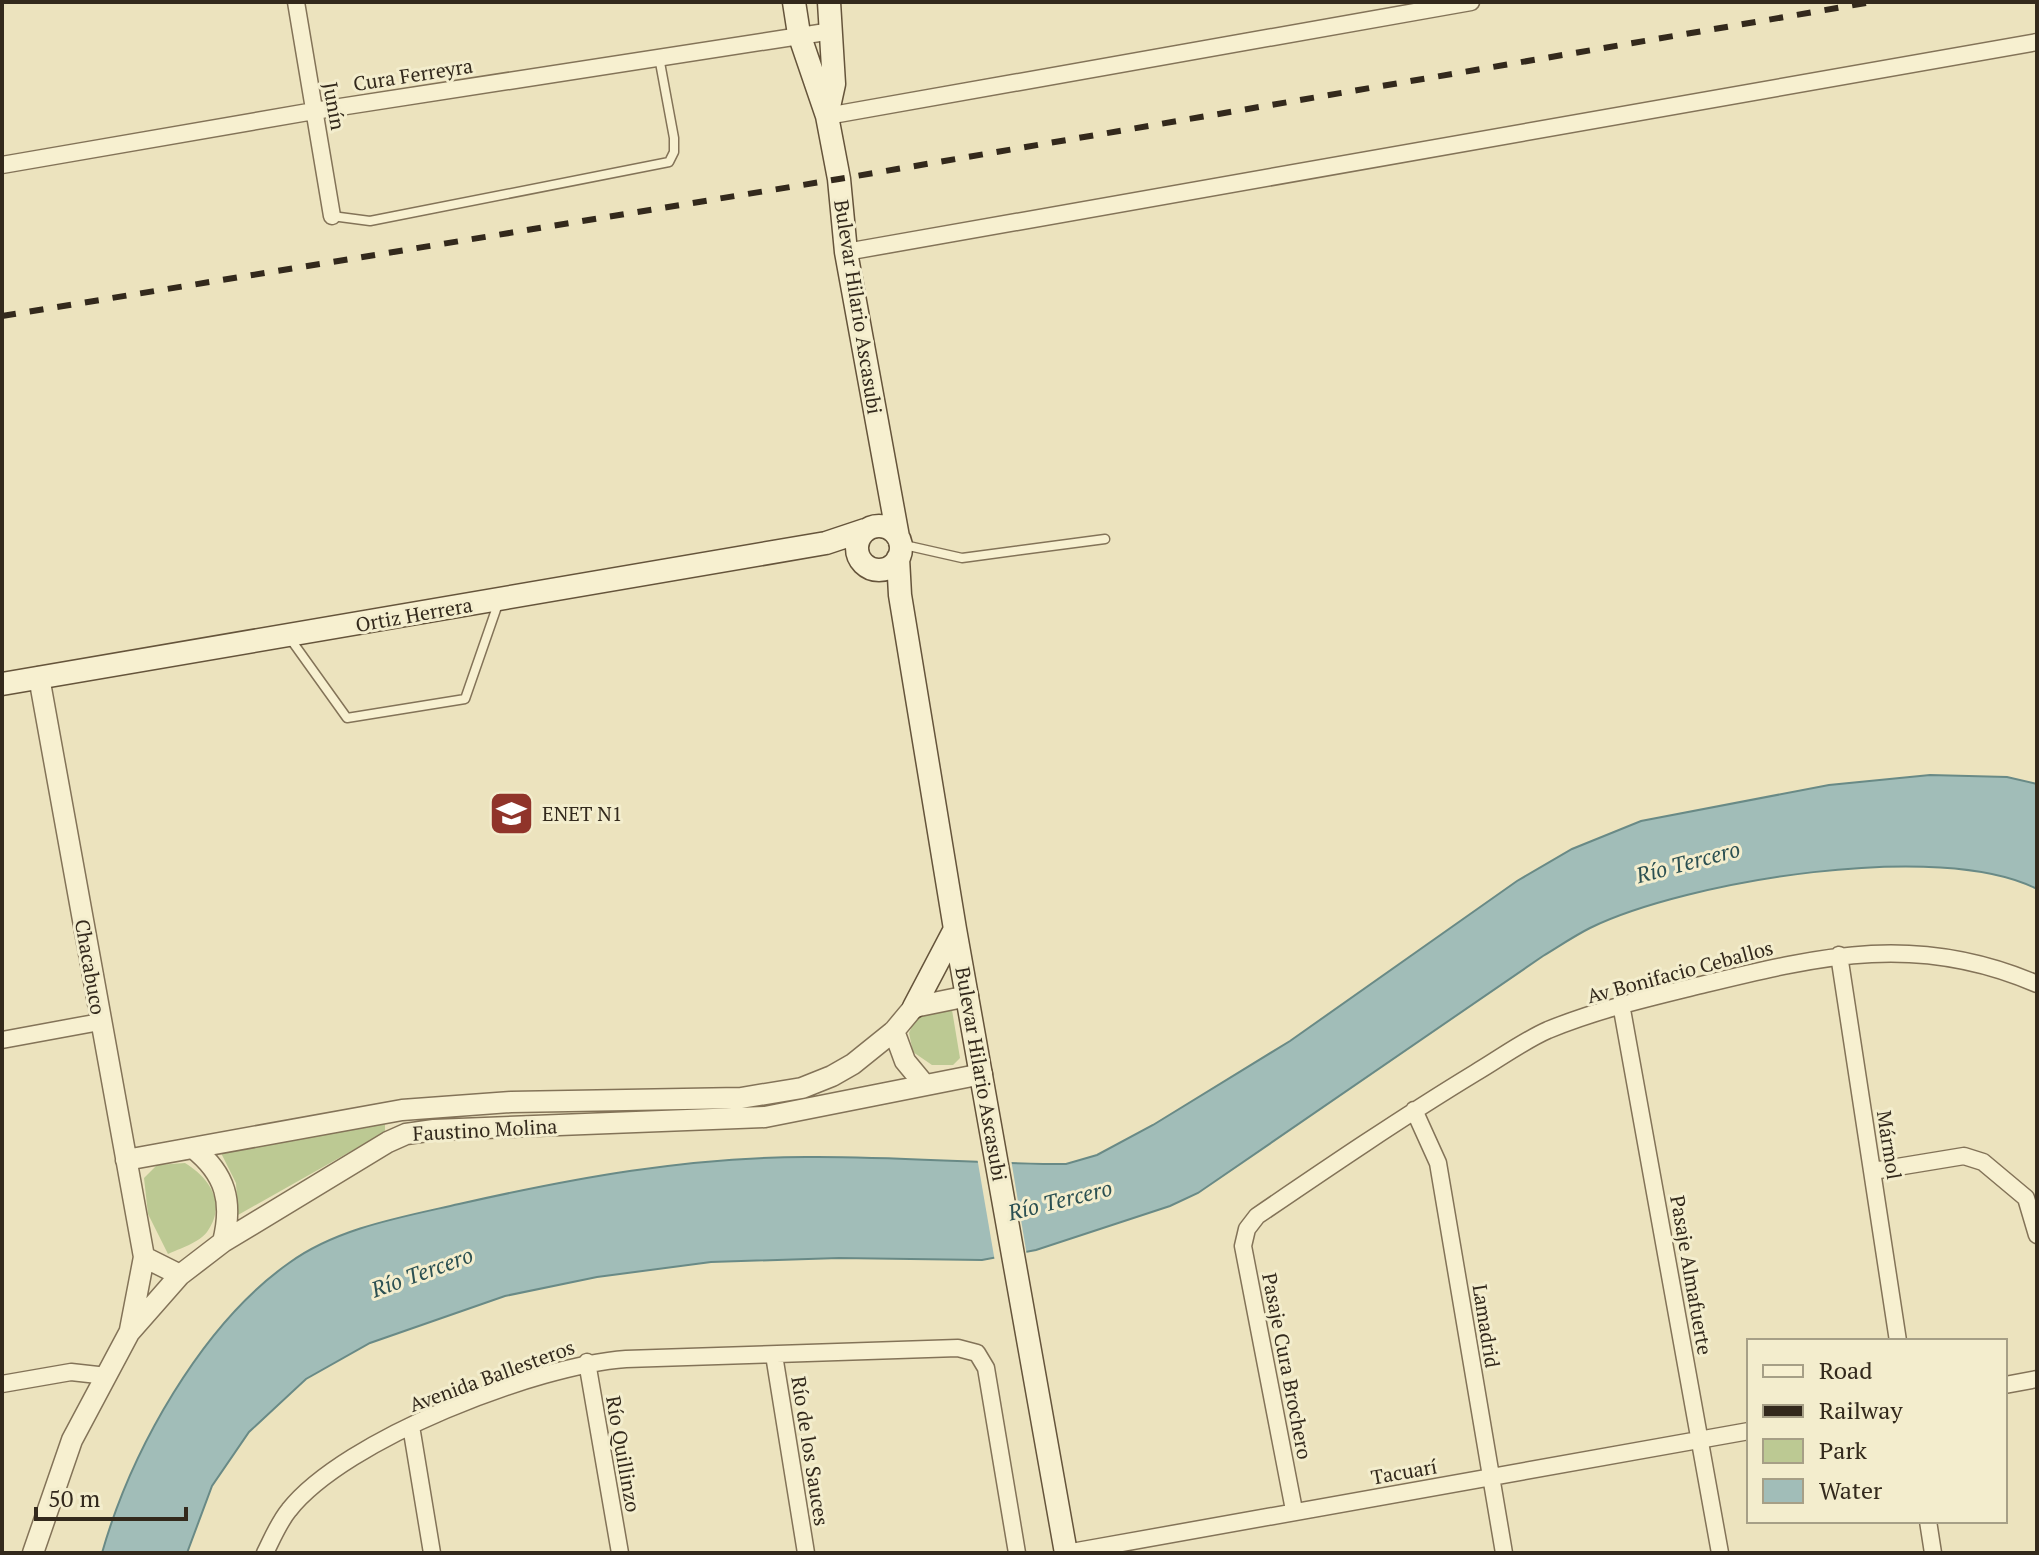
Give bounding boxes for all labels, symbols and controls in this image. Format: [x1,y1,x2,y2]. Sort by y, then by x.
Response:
street label: Cura Ferreyra [351,52,475,97]
street label: Junín [317,80,352,132]
street label: Bulevar Hilario Ascasubi [828,198,889,416]
street label: Ortiz Herrera [353,591,475,638]
school or university icon: ENET N1 [487,790,535,838]
place label: ENET N1 [542,800,622,827]
water label: Río Tercero [1632,834,1743,890]
street label: Chacabuco [69,917,112,1017]
street label: Av Bonifacio Ceballos [1584,934,1776,1009]
street label: Bulevar Hilario Ascasubi [949,965,1014,1183]
street label: Mármol [1871,1109,1908,1181]
street label: Faustino Molina [412,1112,558,1147]
water label: Río Tercero [1004,1173,1115,1227]
street label: Pasaje Almafuerte [1664,1193,1719,1357]
water label: Río Tercero [366,1240,477,1304]
street label: Pasaje Cura Brochero [1256,1270,1319,1461]
street label: Lamadrid [1467,1282,1506,1370]
street label: Avenida Ballesteros [405,1333,578,1418]
legend [1747,1339,2007,1523]
text: Road [1819,1354,1873,1386]
street label: Río de los Sauces [785,1374,836,1528]
street label: Río Quillinzo [600,1394,647,1514]
text: Railway [1819,1394,1903,1426]
text: Park [1819,1434,1868,1466]
street label: Tacuarí [1369,1452,1439,1491]
scale bar [36,1471,186,1521]
text: Water [1819,1474,1883,1506]
text: 50 m [48,1482,100,1514]

